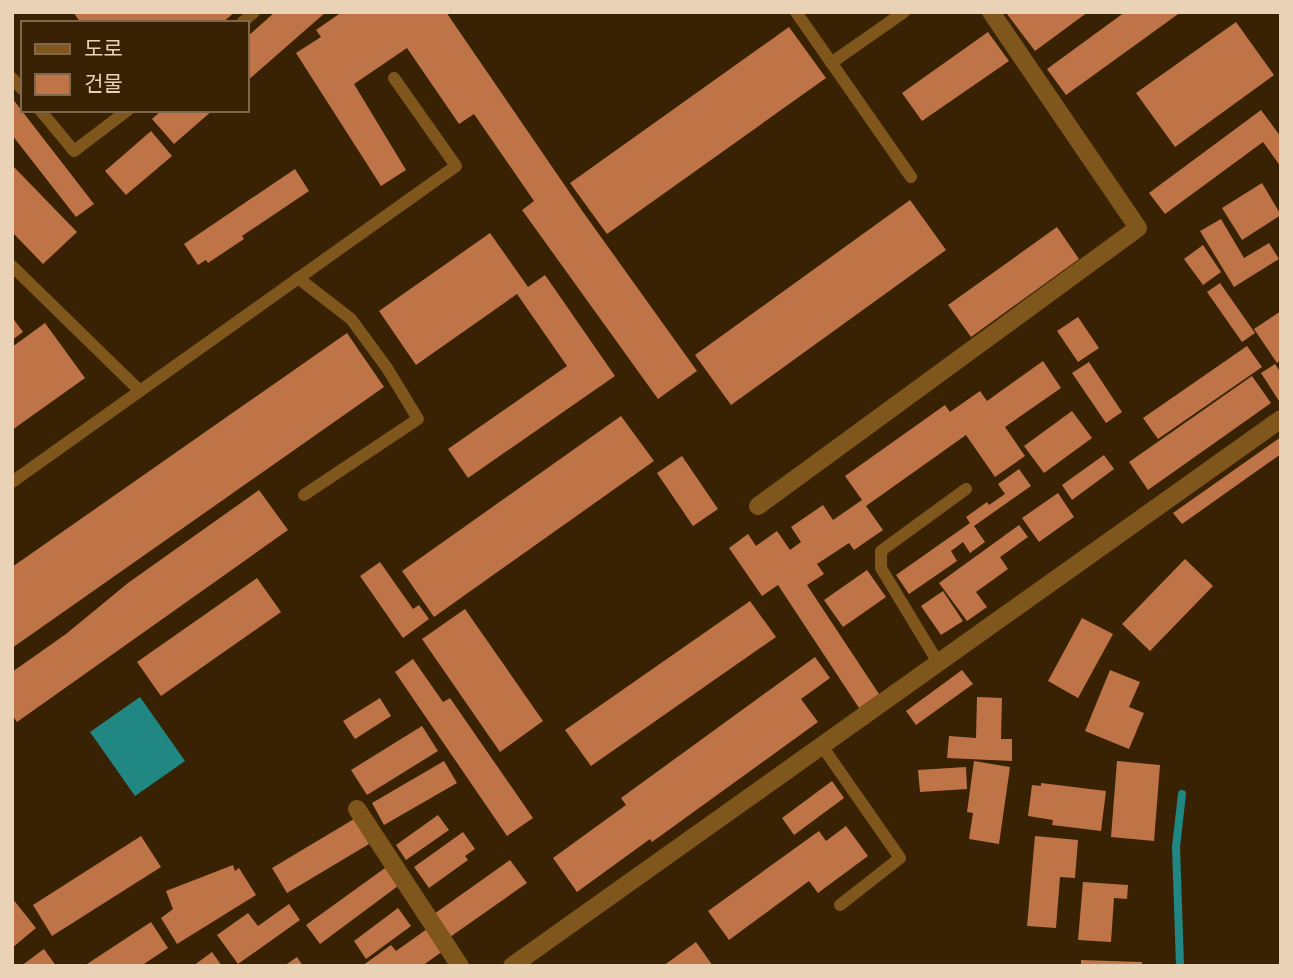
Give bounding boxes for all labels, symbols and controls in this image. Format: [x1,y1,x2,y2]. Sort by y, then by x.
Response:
legend [21,21,248,112]
text: 도로 [84,34,123,64]
text: 건물 [84,69,123,99]

